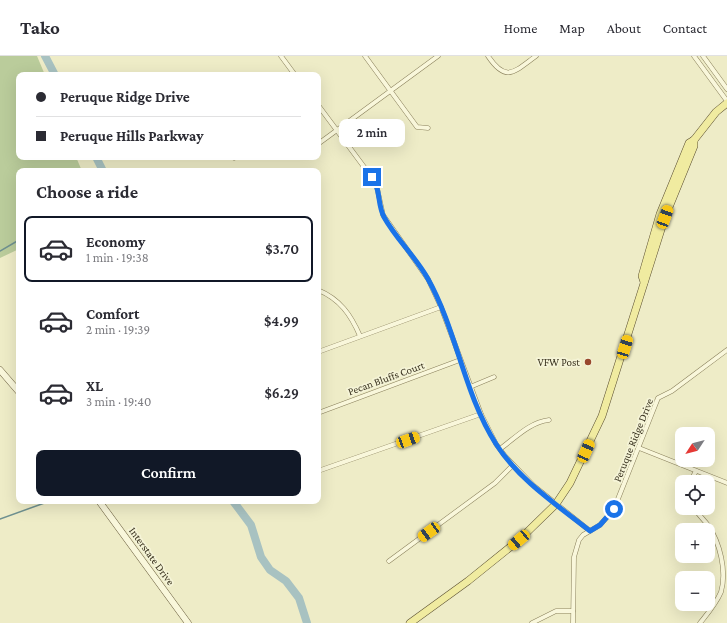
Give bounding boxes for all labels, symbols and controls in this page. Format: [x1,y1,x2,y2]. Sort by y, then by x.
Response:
text: Tako [20,17,60,38]
text: Home [504,20,537,36]
text: Map [559,20,585,36]
text: About [607,20,641,36]
text: Contact [663,20,707,36]
text: Peruque Ridge Drive [60,89,190,105]
callout: 2 min [339,119,405,147]
text: 2 min [357,125,387,140]
text: Peruque Hills Parkway [60,128,204,144]
route end [363,168,381,186]
text: Choose a ride [36,182,138,202]
car [655,204,675,230]
icon: car [38,231,74,267]
text: Economy [86,234,145,250]
text: $3.70 [265,241,299,257]
text: 1 min · 19:38 [86,250,149,265]
icon: car [38,303,74,339]
text: Comfort [86,306,140,322]
text: $4.99 [264,313,299,329]
text: 2 min · 19:39 [86,322,150,337]
car [616,334,634,360]
place label: VFW Post [537,356,580,368]
marker: VFW Post [583,357,593,367]
street label: Pecan Bluffs Court [346,358,426,397]
icon: car [38,375,74,411]
text: XL [86,378,103,394]
text: $6.29 [265,385,299,401]
text: 3 min · 19:40 [86,394,151,409]
street label: Peruque Ridge Drive [611,396,656,484]
north arrow [675,427,715,467]
map controls [675,427,715,611]
car [395,430,421,450]
car [576,438,596,464]
button: Confirm [36,450,301,496]
button: locate [675,475,715,515]
route start [605,500,623,518]
car [416,520,442,544]
button: + [675,523,715,563]
street label: Interstate Drive [127,525,177,588]
car [506,528,532,552]
button: − [675,571,715,611]

